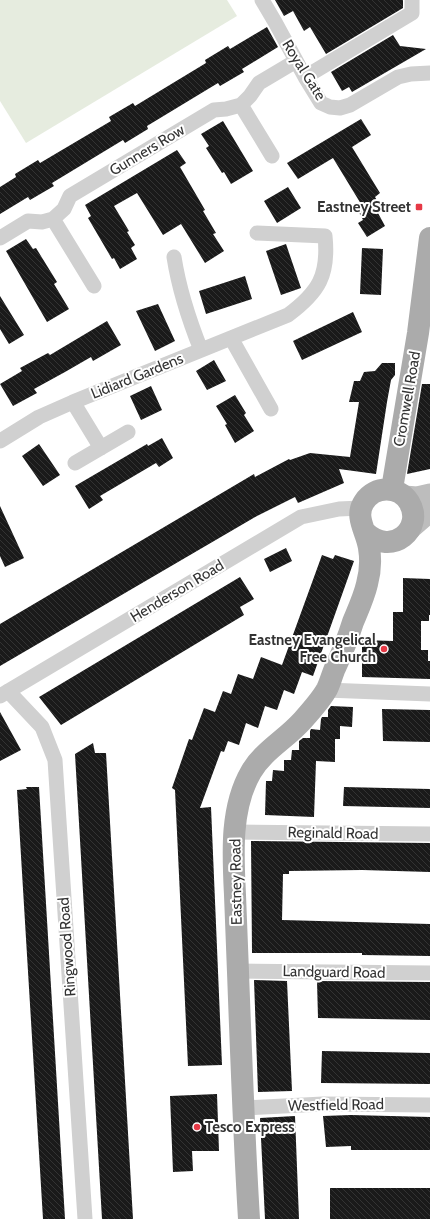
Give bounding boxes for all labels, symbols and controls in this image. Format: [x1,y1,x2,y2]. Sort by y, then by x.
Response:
street label: Royal Gate [278,36,330,104]
street label: Gunners Row [106,120,188,179]
place label: Eastney Street [317,198,411,216]
marker: Eastney Street [414,202,424,212]
street label: Lidiard Gardens [88,349,186,403]
street label: Cromwell Road [390,350,424,448]
street label: Henderson Road [127,556,227,626]
place label: Eastney Evangelical Free Church [249,631,376,666]
marker: Eastney Evangelical Free Church [379,644,389,654]
street label: Reginald Road [288,823,378,843]
street label: Eastney Road [226,839,246,925]
street label: Ringwood Road [55,897,79,997]
street label: Landguard Road [282,962,386,982]
street label: Westfield Road [288,1095,384,1115]
place label: Tesco Express [205,1118,295,1136]
marker: Tesco Express [192,1122,202,1132]

